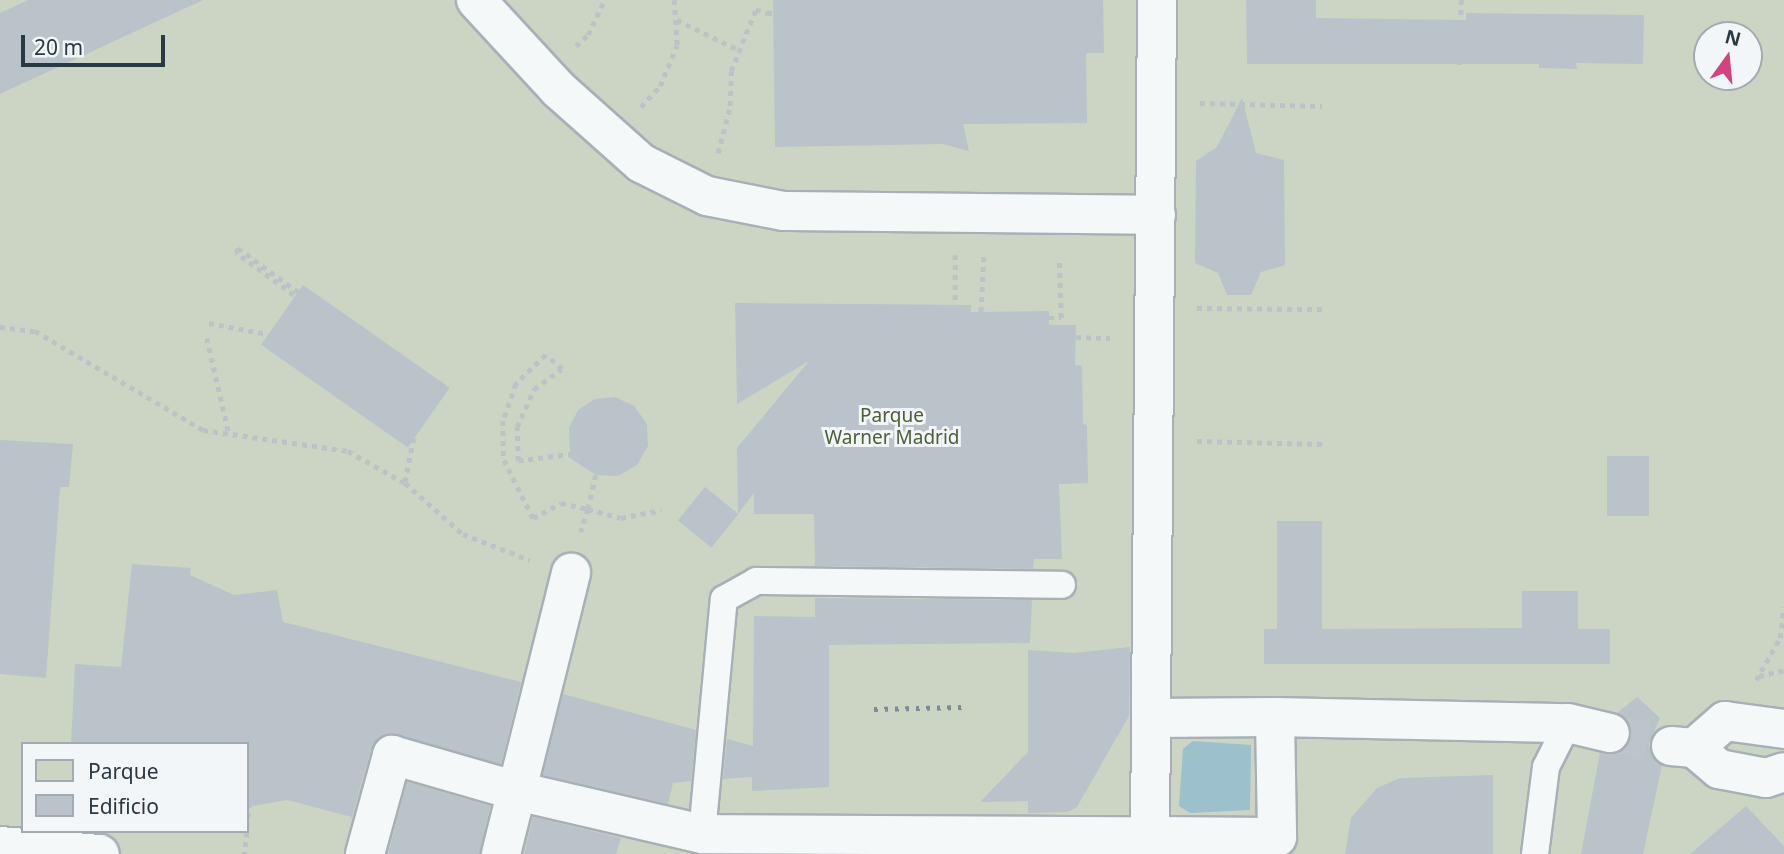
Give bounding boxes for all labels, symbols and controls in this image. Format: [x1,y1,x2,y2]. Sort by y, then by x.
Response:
scale bar [24,21,168,65]
north arrow [1693,21,1763,91]
text: N [1722,23,1744,52]
text: 20 m [34,33,83,61]
park label: Parque Warner Madrid [824,405,960,449]
legend [21,742,248,833]
text: Parque [88,757,158,785]
text: Edificio [88,792,159,820]

